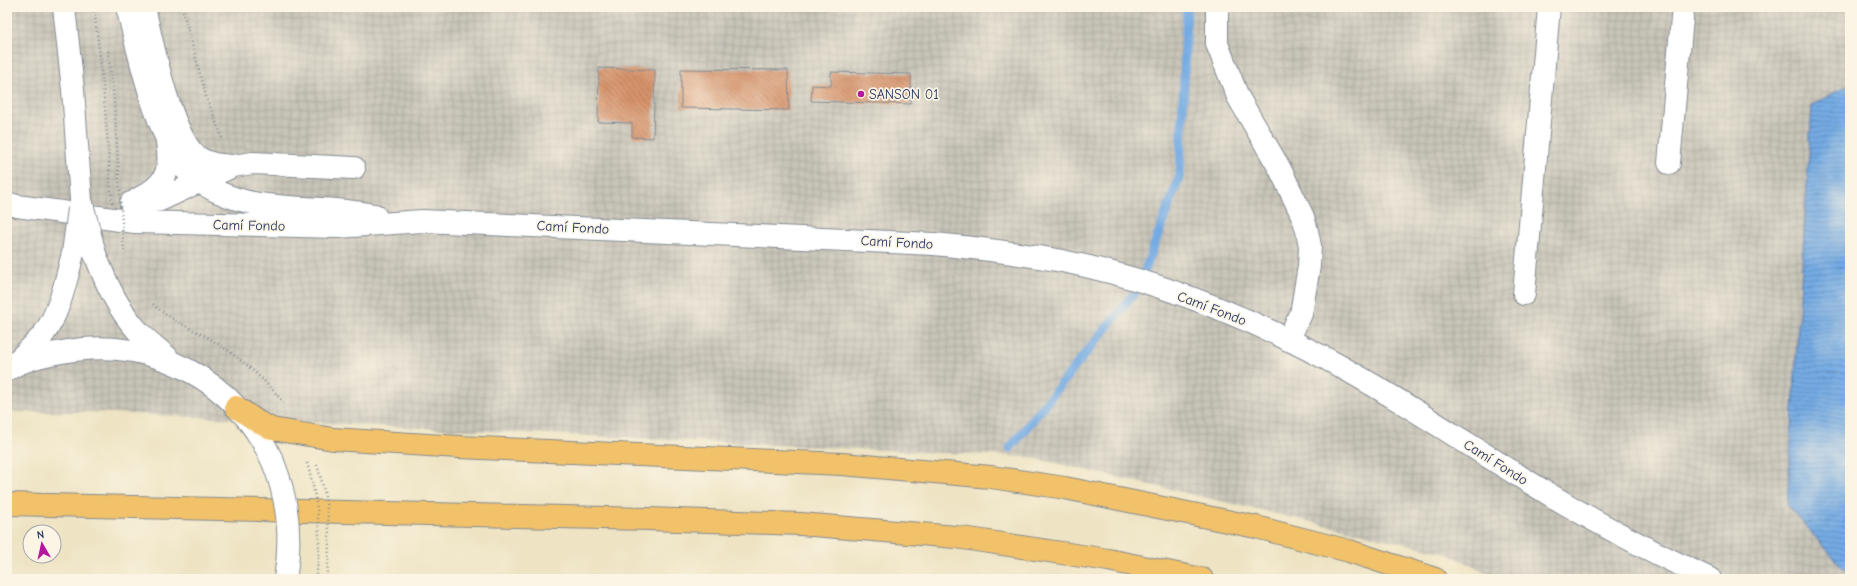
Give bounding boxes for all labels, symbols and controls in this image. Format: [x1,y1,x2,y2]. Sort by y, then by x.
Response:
place label: SANSON 01 [869,86,939,103]
marker: SANSON 01 [856,89,866,99]
street label: Camí Fondo [213,216,285,235]
street label: Camí Fondo [536,217,610,238]
street label: Camí Fondo [860,232,934,253]
street label: Camí Fondo [1175,288,1249,329]
street label: Camí Fondo [1460,436,1531,489]
north arrow [22,524,62,564]
text: N [36,528,45,542]

